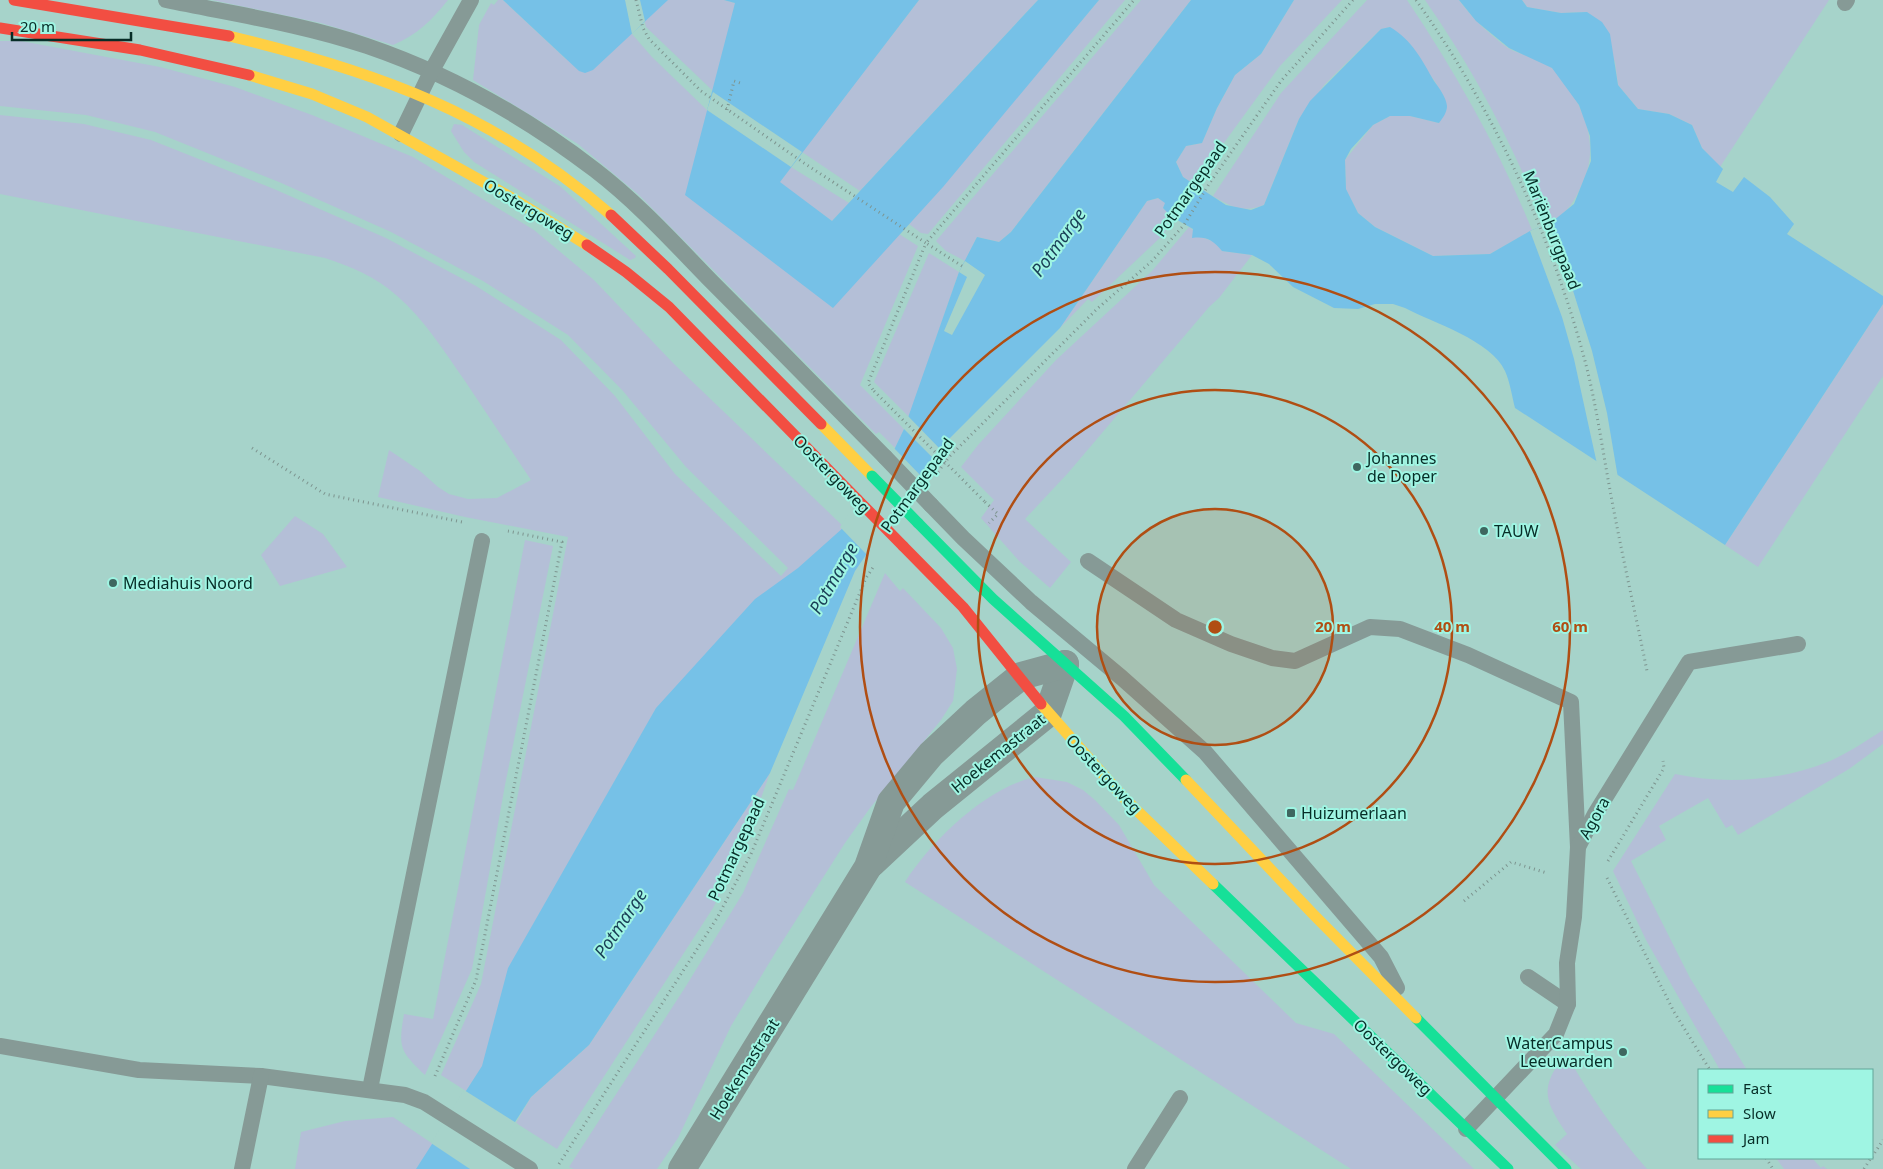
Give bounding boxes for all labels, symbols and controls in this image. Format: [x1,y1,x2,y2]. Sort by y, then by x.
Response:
scale bar [12,10,131,42]
text: 20 m [20,16,55,36]
street label: Potmargepaad [1149,137,1231,241]
street label: Mariënburgpaad [1518,167,1586,293]
street label: Oostergoweg [480,173,578,245]
water label: Potmarge [1025,203,1091,281]
street label: Oostergoweg [789,430,875,518]
street label: Potmargepaad [875,433,959,537]
place label: Johannes de Doper [1365,447,1437,487]
marker: Johannes de Doper [1351,461,1363,473]
place label: TAUW [1494,520,1539,542]
marker: TAUW [1478,525,1490,537]
water label: Potmarge [803,538,863,618]
place label: Mediahuis Noord [123,572,253,594]
marker: Mediahuis Noord [107,577,119,589]
text: 20 m [1315,616,1351,636]
text: 40 m [1434,616,1470,636]
text: 60 m [1552,616,1588,636]
centre of rings [1206,618,1224,636]
street label: Hoekemastraat [946,708,1050,798]
street label: Oostergoweg [1061,729,1147,819]
street label: Agora [1573,793,1615,843]
street label: Potmargepaad [702,794,770,904]
place label: Huizumerlaan [1301,802,1407,824]
marker: Huizumerlaan [1285,807,1297,819]
water label: Potmarge [588,884,652,962]
street label: Hoekemastraat [704,1014,784,1124]
street label: Oostergoweg [1349,1014,1437,1100]
place label: WaterCampus Leeuwarden [1507,1032,1613,1072]
marker: WaterCampus Leeuwarden [1617,1046,1629,1058]
legend [1698,1069,1873,1159]
text: Fast [1743,1078,1772,1098]
text: Slow [1743,1103,1776,1123]
text: Jam [1741,1128,1770,1148]

